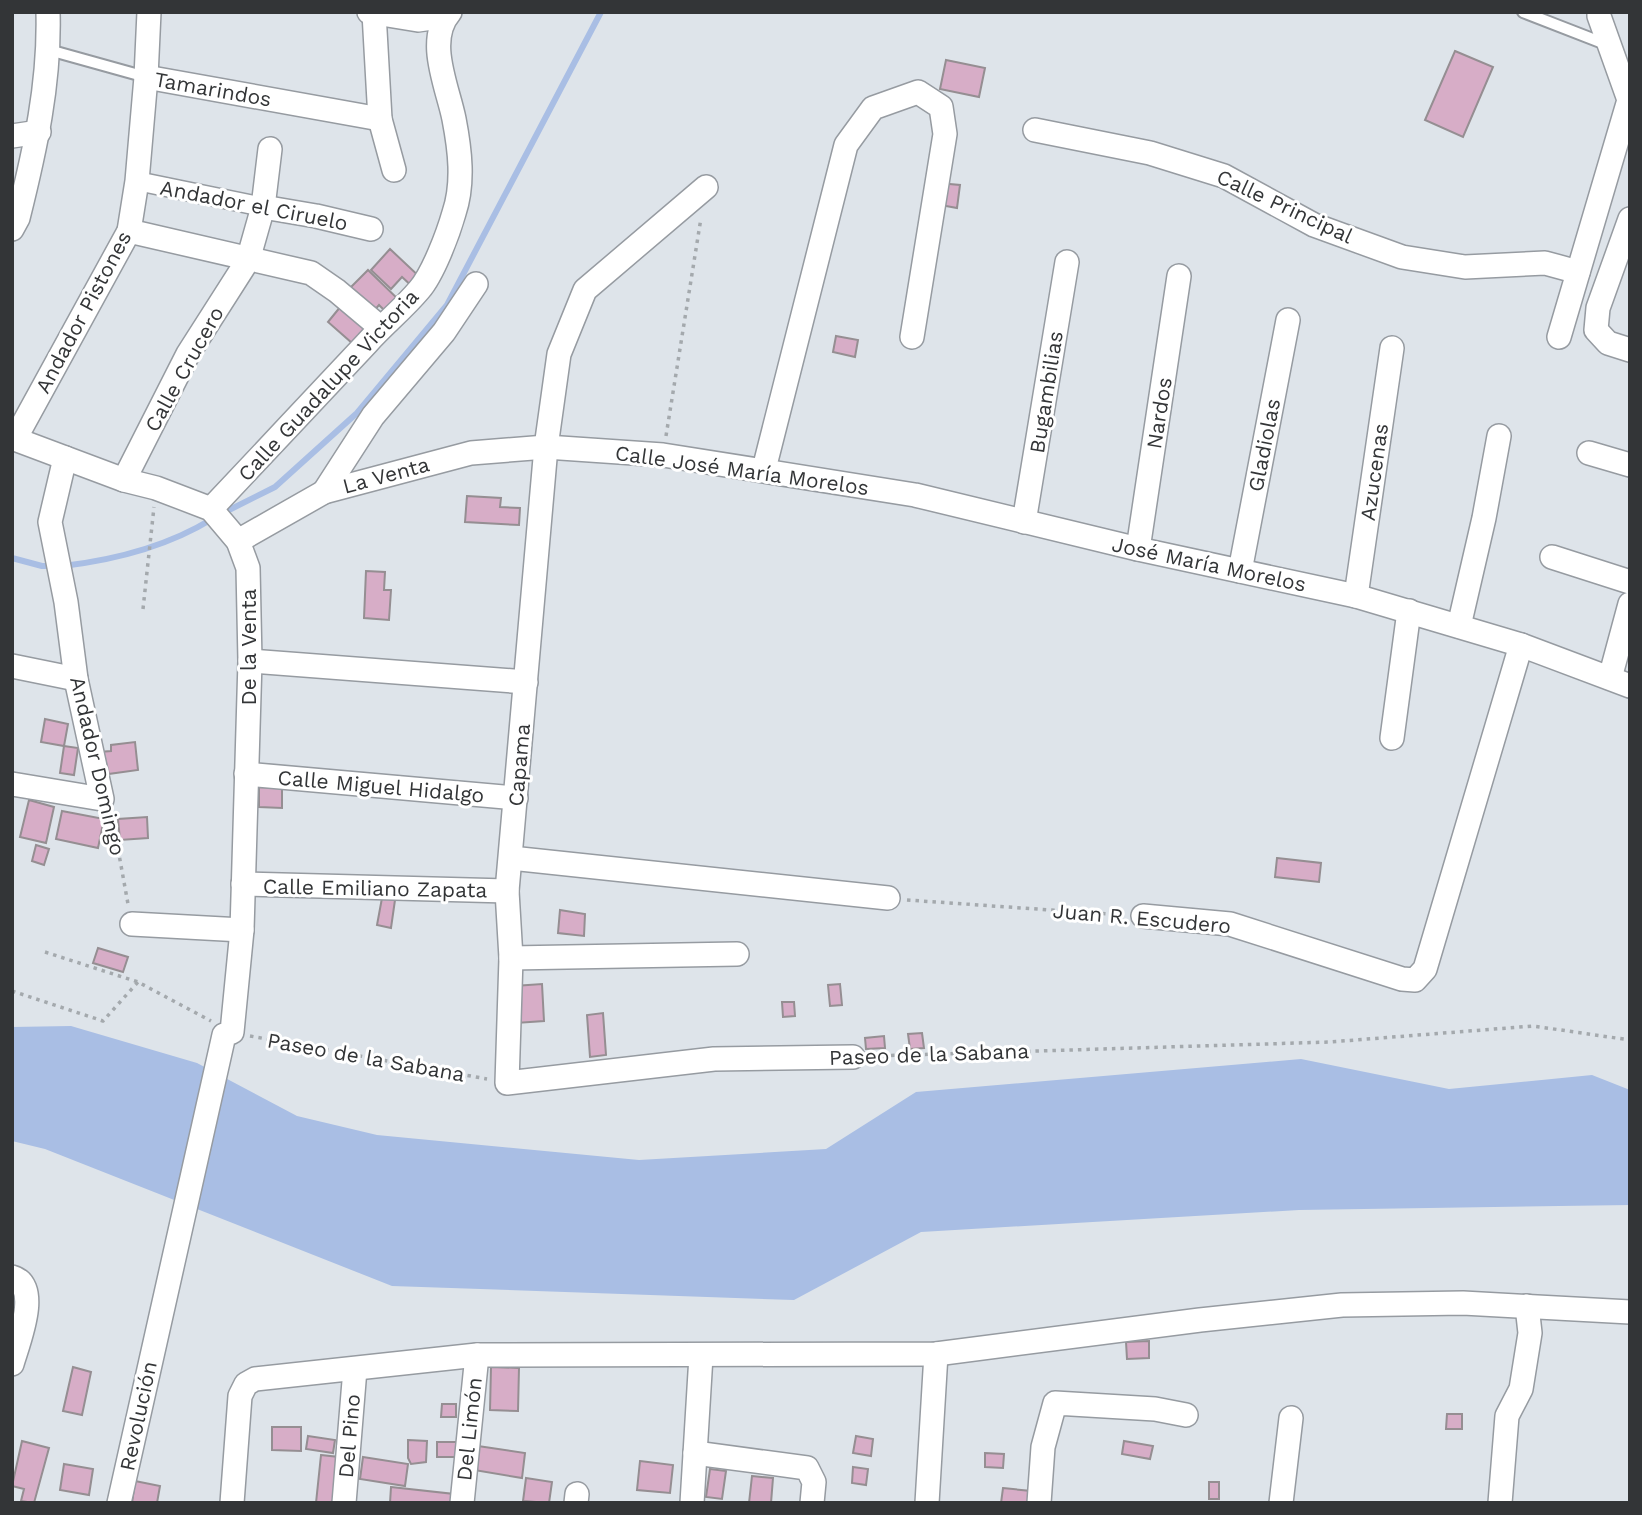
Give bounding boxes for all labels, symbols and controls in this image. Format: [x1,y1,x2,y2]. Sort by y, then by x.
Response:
street label: Tamarindos [153,66,273,112]
street label: Calle Principal [1213,164,1358,249]
street label: Andador el Ciruelo [158,175,350,235]
street label: Andador Pistones [30,227,136,397]
street label: Calle Guadalupe Victoria [233,284,424,486]
street label: Calle Crucero [139,302,229,436]
street label: Bugambilias [1024,329,1068,455]
street label: Nardos [1141,375,1177,451]
street label: Gladiolas [1243,396,1285,494]
street label: Azucenas [1355,422,1393,522]
street label: Calle José María Morelos [614,440,870,500]
street label: La Venta [340,451,432,499]
street label: José María Morelos [1110,531,1308,597]
street label: De la Venta [236,588,261,706]
street label: Andador Domingo [65,674,131,858]
street label: Capama [503,722,535,808]
street label: Calle Miguel Hidalgo [277,765,485,807]
street label: Calle Emiliano Zapata [263,874,488,902]
street label: Juan R. Escudero [1052,898,1232,938]
street label: Paseo de la Sabana [265,1027,467,1087]
street label: Paseo de la Sabana [829,1038,1030,1070]
street label: Revolución [114,1359,162,1473]
street label: Del Limón [451,1376,487,1482]
street label: Del Pino [333,1393,365,1479]

